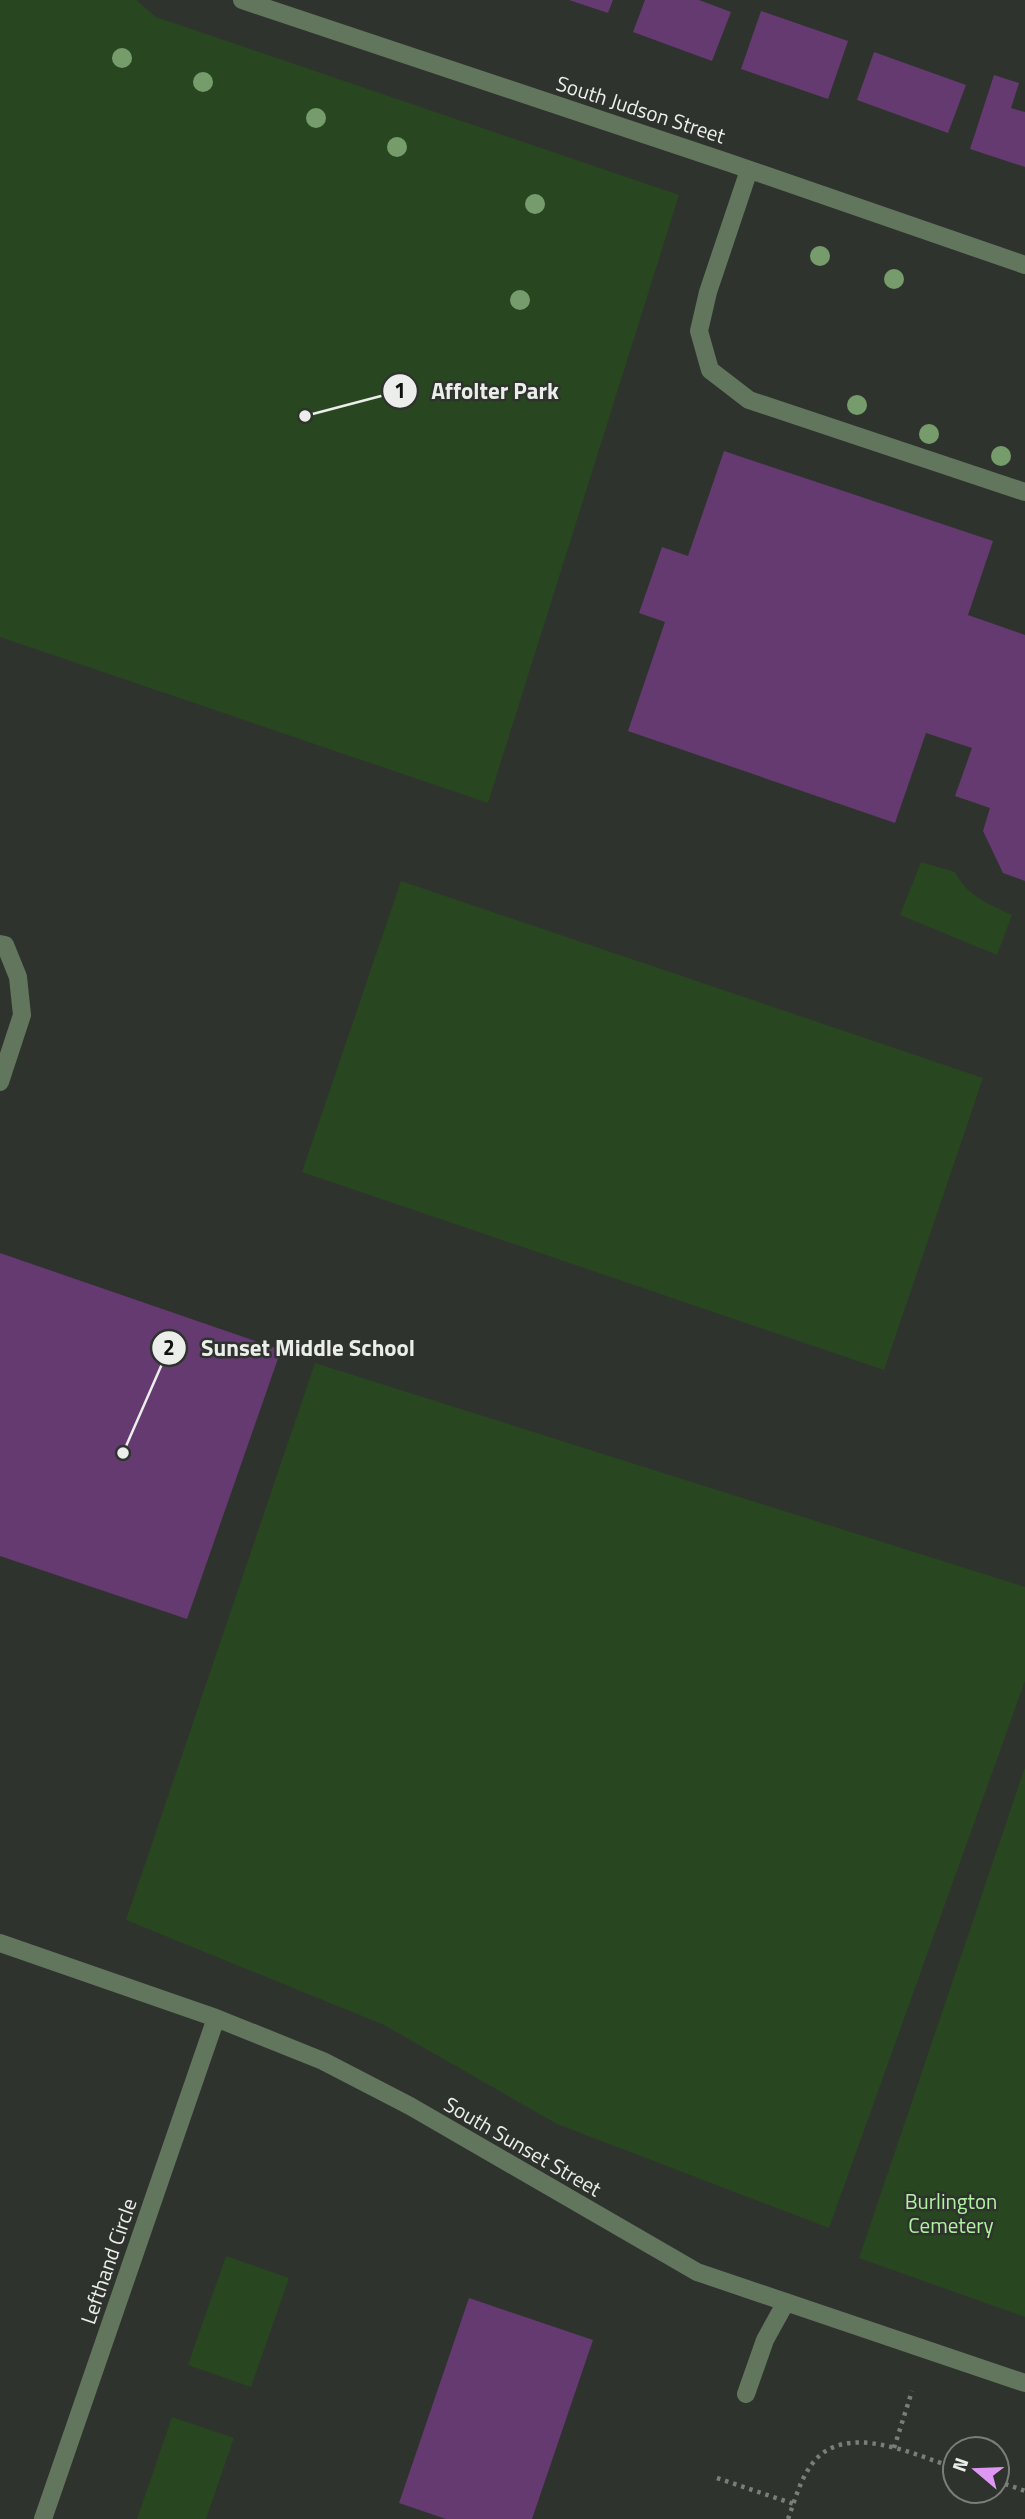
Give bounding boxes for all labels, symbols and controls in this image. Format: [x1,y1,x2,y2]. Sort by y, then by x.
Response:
street label: South Judson Street [552,67,730,152]
callout: Affolter Park [383,369,573,413]
text: Affolter Park [431,373,559,408]
text: 1 [394,374,406,406]
callout: Sunset Middle School [152,1326,429,1370]
text: Sunset Middle School [201,1330,415,1365]
text: 2 [163,1331,175,1363]
street label: South Sunset Street [438,2088,608,2204]
park label: Burlington Cemetery [905,2185,997,2241]
street label: Lefthand Circle [71,2194,145,2328]
north arrow [941,2435,1011,2505]
text: N [944,2453,975,2475]

